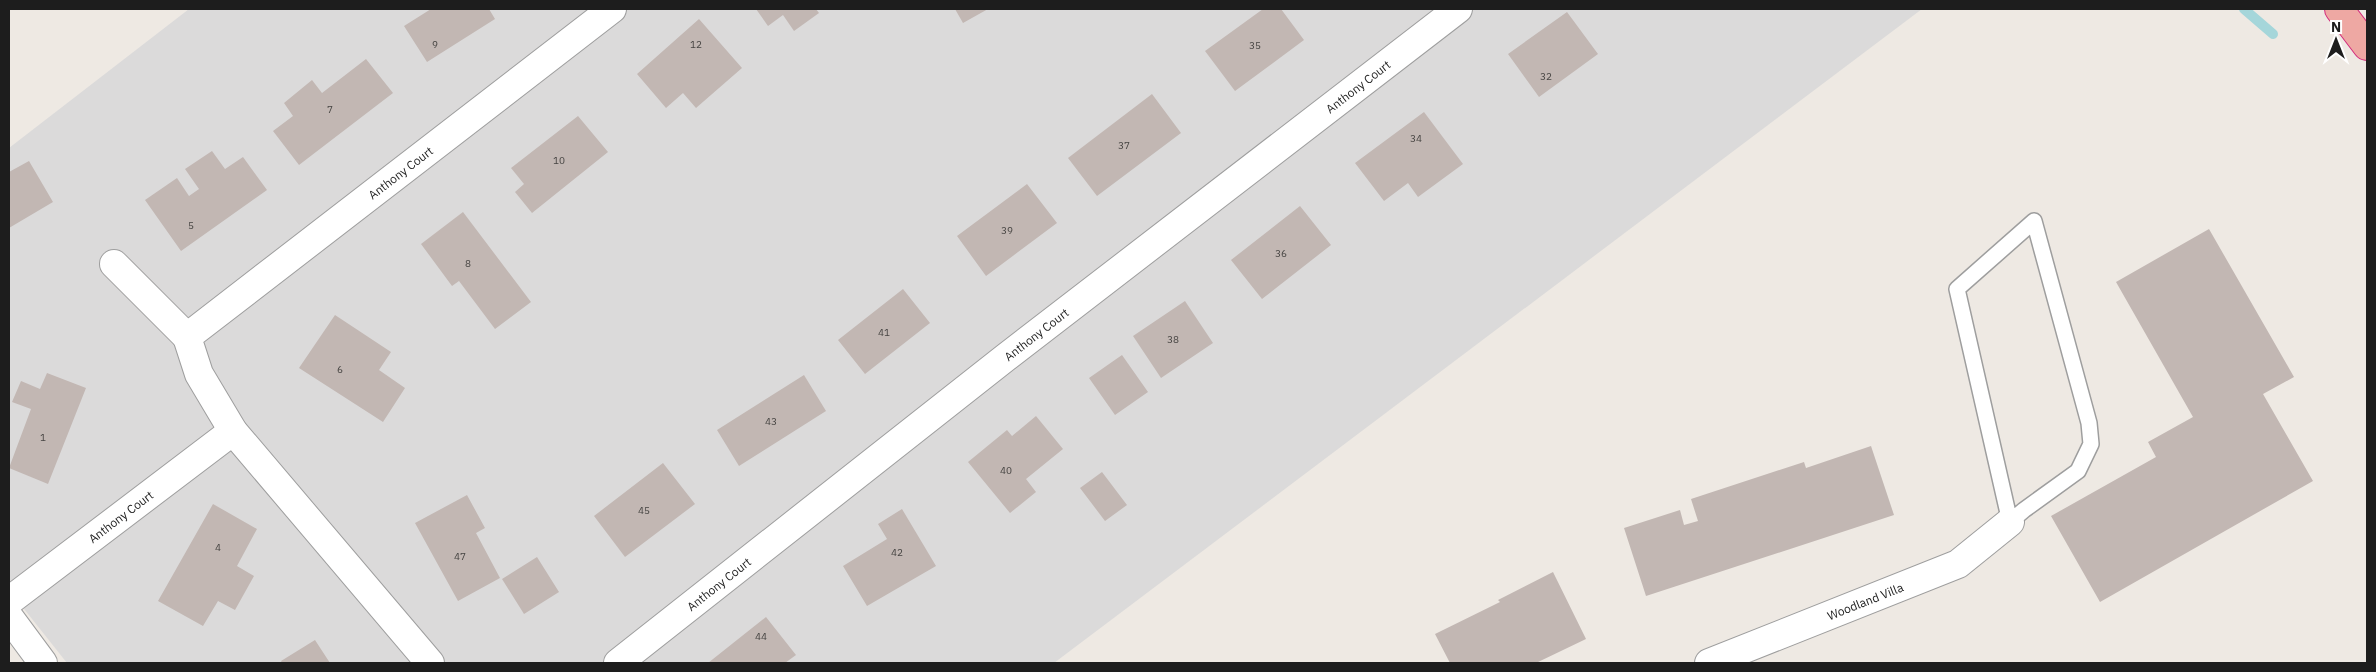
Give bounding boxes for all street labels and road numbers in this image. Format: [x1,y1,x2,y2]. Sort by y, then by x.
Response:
street label: Anthony Court [1322,57,1393,116]
street label: Anthony Court [365,143,436,202]
street label: Anthony Court [1001,304,1071,364]
street label: Anthony Court [85,487,156,546]
street label: Anthony Court [683,554,754,614]
street label: Woodland Villa [1825,579,1906,623]

